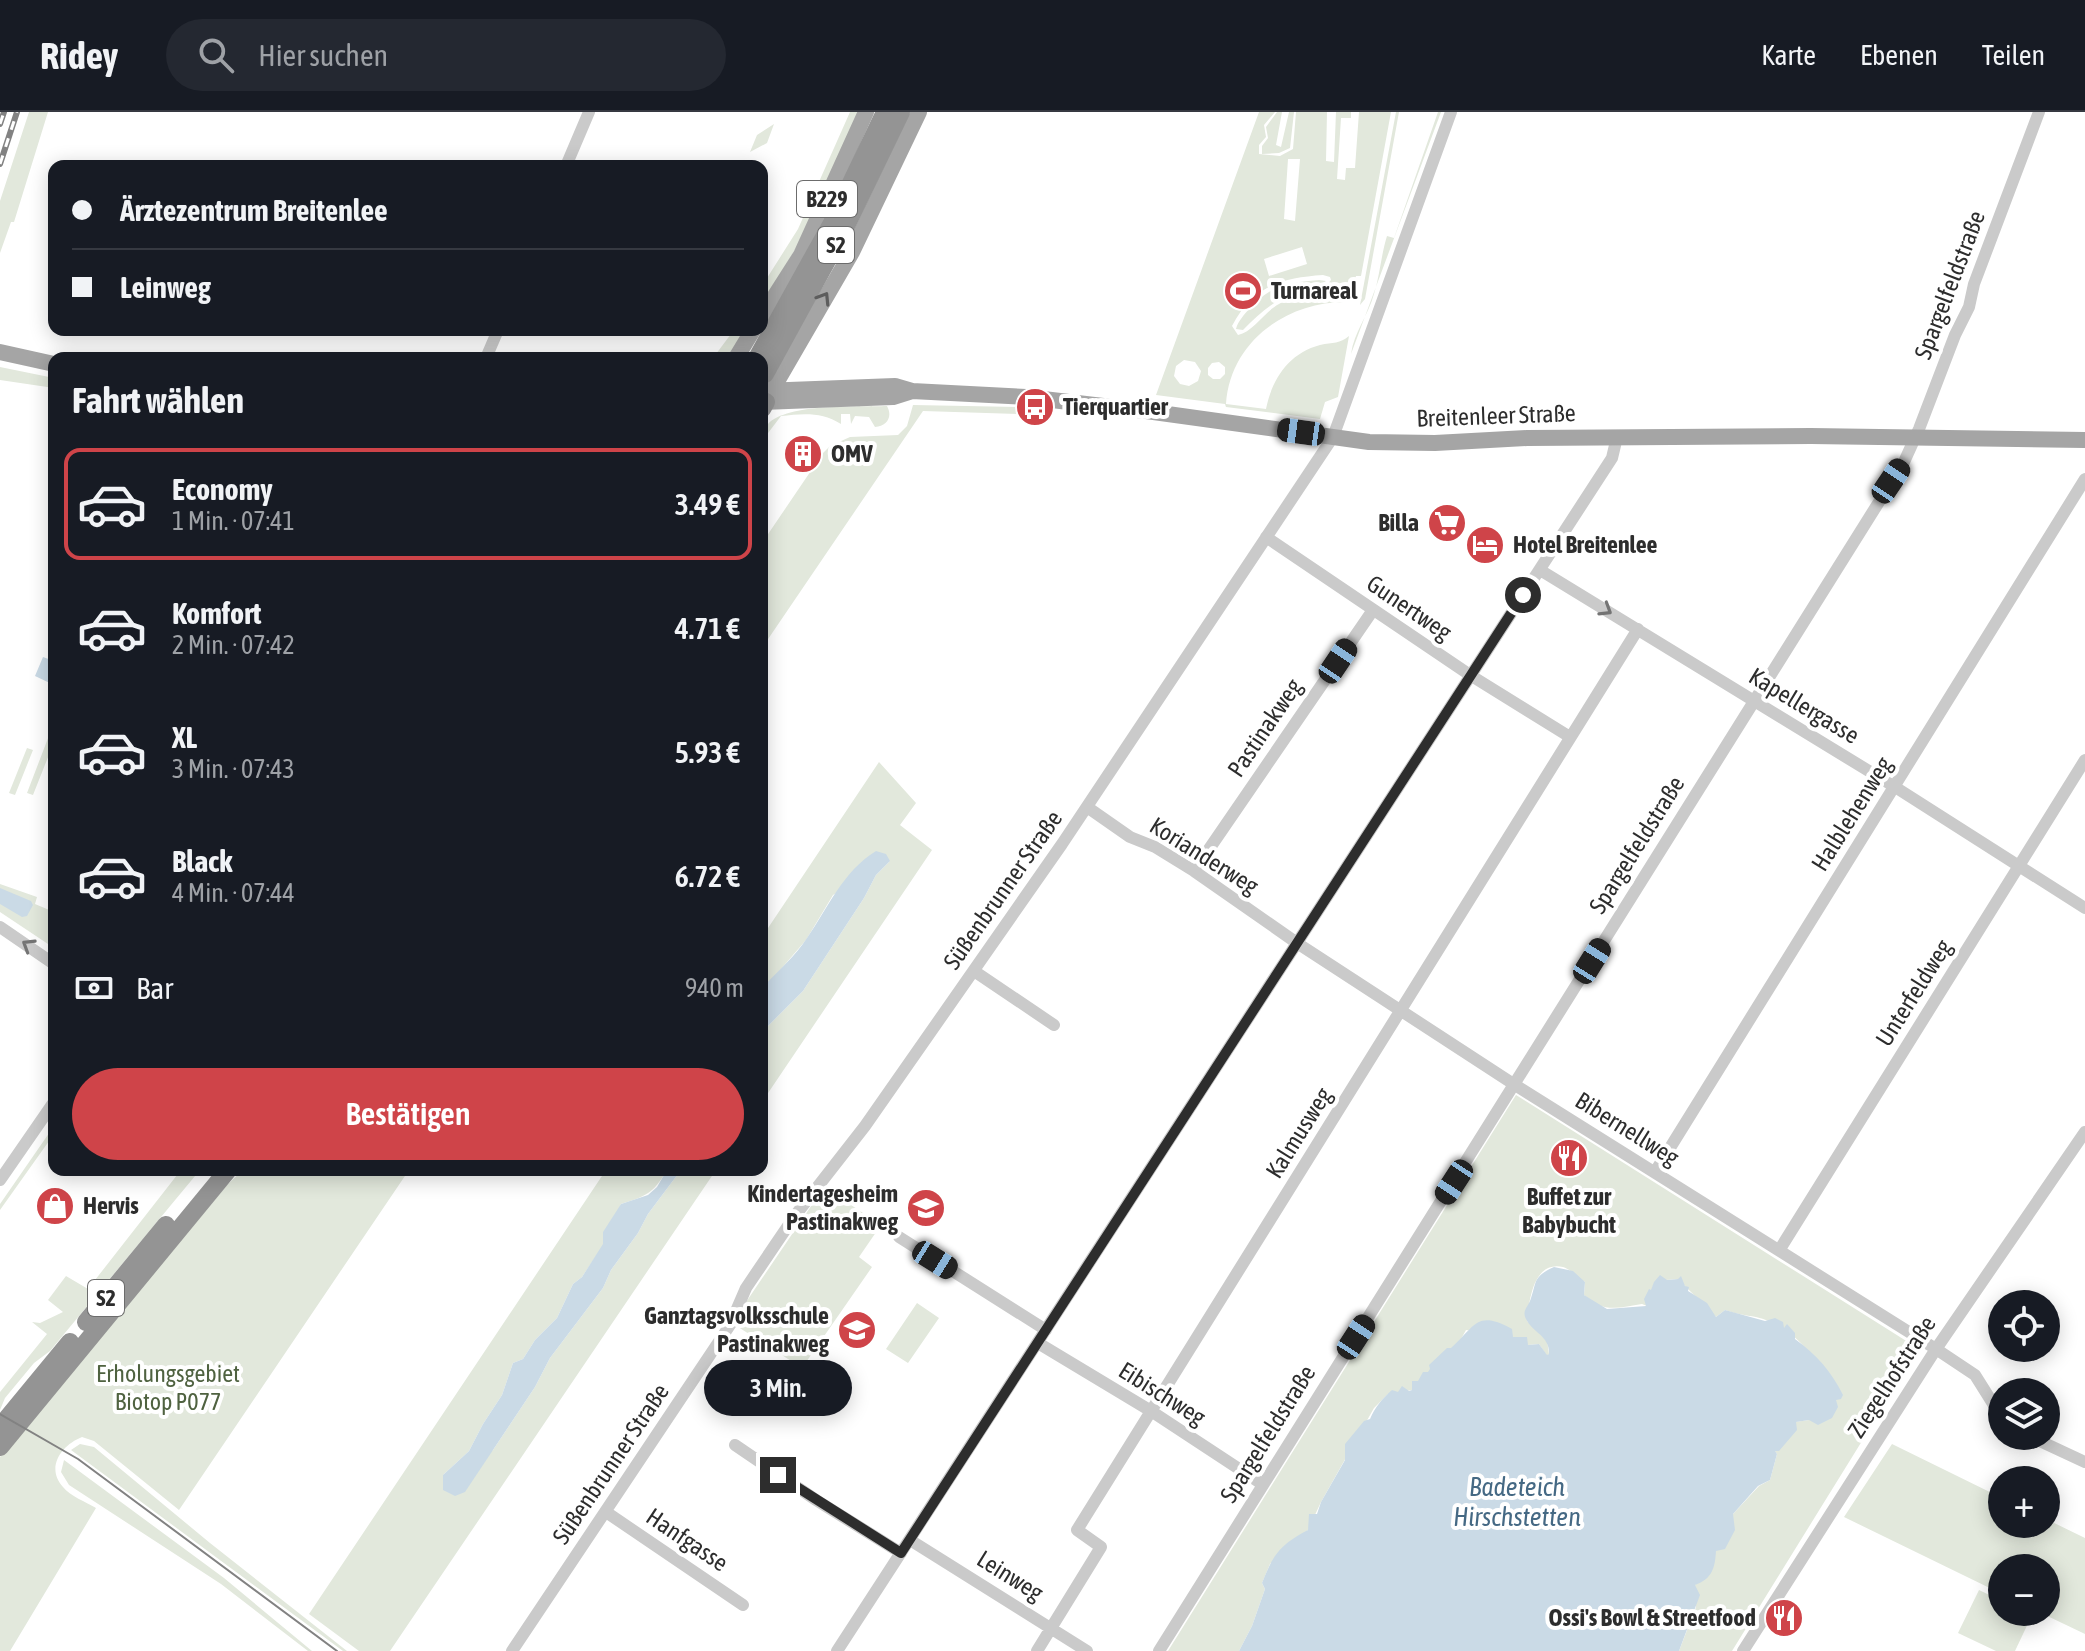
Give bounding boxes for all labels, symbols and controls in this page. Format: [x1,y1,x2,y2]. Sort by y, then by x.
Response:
search box [166,19,726,91]
icon: search [194,33,238,77]
text: Ridey [40,34,118,77]
text: Hier suchen [258,38,388,72]
text: Karte [1761,39,1816,71]
text: Ebenen [1860,39,1938,71]
text: Teilen [1982,39,2045,71]
road number: B229 [797,181,857,217]
text: Ärztezentrum Breitenlee [120,193,388,227]
street label: Spargelfeldstraße [1909,207,1990,363]
road number: S2 [818,227,854,263]
text: Leinweg [120,270,211,304]
sports icon: Turnareal [1222,270,1264,312]
place label: Turnareal [1271,277,1358,304]
one-way arrow [815,292,830,307]
text: Fahrt wählen [72,379,244,421]
bus stop icon: Tierquartier [1014,386,1056,428]
place label: Tierquartier [1063,393,1169,420]
street label: Breitenleer Straße [1416,399,1576,432]
car [1276,417,1326,447]
building icon: OMV [782,433,824,475]
place label: OMV [831,440,873,467]
car [1868,454,1914,508]
icon: car [76,468,148,540]
text: Economy [172,472,273,506]
text: 3.49 € [675,487,740,521]
supermarket icon: Billa [1426,502,1468,544]
text: 1 Min. · 07:41 [172,506,295,536]
place label: Billa [1378,509,1419,536]
hotel icon: Hotel Breitenlee [1464,524,1506,566]
place label: Hotel Breitenlee [1513,531,1657,558]
street label: Gunertweg [1362,570,1457,646]
route start [1505,577,1541,613]
icon: car [76,592,148,664]
text: Komfort [172,596,261,630]
one-way arrow [1597,601,1612,616]
text: 4.71 € [675,611,740,645]
text: 2 Min. · 07:42 [172,630,295,660]
car [1315,634,1361,688]
street label: Kapellergasse [1744,662,1864,749]
street label: Pastinakweg [1222,673,1307,782]
icon: car [76,716,148,788]
text: XL [172,720,197,754]
text: 5.93 € [675,735,740,769]
street label: Halblehenweg [1806,751,1898,876]
text: 3 Min. · 07:43 [172,754,295,784]
street label: Spargelfeldstraße [1584,771,1689,918]
street label: Süßenbrunner Straße [938,805,1067,974]
street label: Korianderweg [1145,812,1264,900]
icon: car [76,840,148,912]
text: Black [172,844,232,878]
text: 6.72 € [675,859,740,893]
text: 4 Min. · 07:44 [172,878,295,908]
car [1569,934,1615,988]
street label: Unterfeldweg [1870,934,1957,1051]
one-way arrow [22,939,36,954]
icon: cash [72,966,116,1010]
text: Bar [136,971,173,1005]
text: 940 m [685,973,744,1003]
button: Bestätigen [72,1068,744,1160]
street label: Kalmusweg [1260,1082,1337,1183]
street label: Bibernellweg [1571,1086,1684,1171]
restaurant icon: Buffet zur Babybucht [1548,1137,1590,1179]
car [1431,1155,1477,1209]
place label: Kindertagesheim Pastinakweg [747,1180,899,1235]
place label: Buffet zur Babybucht [1522,1183,1616,1238]
shop icon: Hervis [34,1185,76,1227]
school or university icon: Kindertagesheim Pastinakweg [905,1187,947,1229]
place label: Hervis [83,1192,139,1219]
car [908,1237,962,1283]
road number: S2 [88,1280,124,1316]
map controls [1988,1290,2060,1626]
button: locate [1988,1290,2060,1362]
place label: Ganztagsvolksschule Pastinakweg [644,1302,830,1357]
school or university icon: Ganztagsvolksschule Pastinakweg [836,1309,878,1351]
car [1333,1310,1379,1364]
street label: Ziegelhofstraße [1842,1311,1941,1442]
street label: Eibischweg [1114,1356,1211,1431]
callout: 3 Min. [704,1359,852,1415]
park label: Erholungsgebiet Biotop P077 [96,1360,240,1415]
street label: Spargelfeldstraße [1215,1360,1320,1507]
text: 3 Min. [750,1373,806,1403]
button: layers [1988,1378,2060,1450]
street label: Süßenbrunner Straße [547,1379,674,1549]
route end [760,1457,796,1493]
button: + [1988,1466,2060,1538]
water label: Badeteich Hirschstetten [1453,1472,1581,1532]
street label: Hanfgasse [642,1503,733,1577]
street label: Leinweg [972,1545,1049,1607]
button: − [1988,1554,2060,1626]
restaurant icon: Ossi's Bowl & Streetfood [1763,1597,1805,1639]
place label: Ossi's Bowl & Streetfood [1548,1604,1756,1631]

